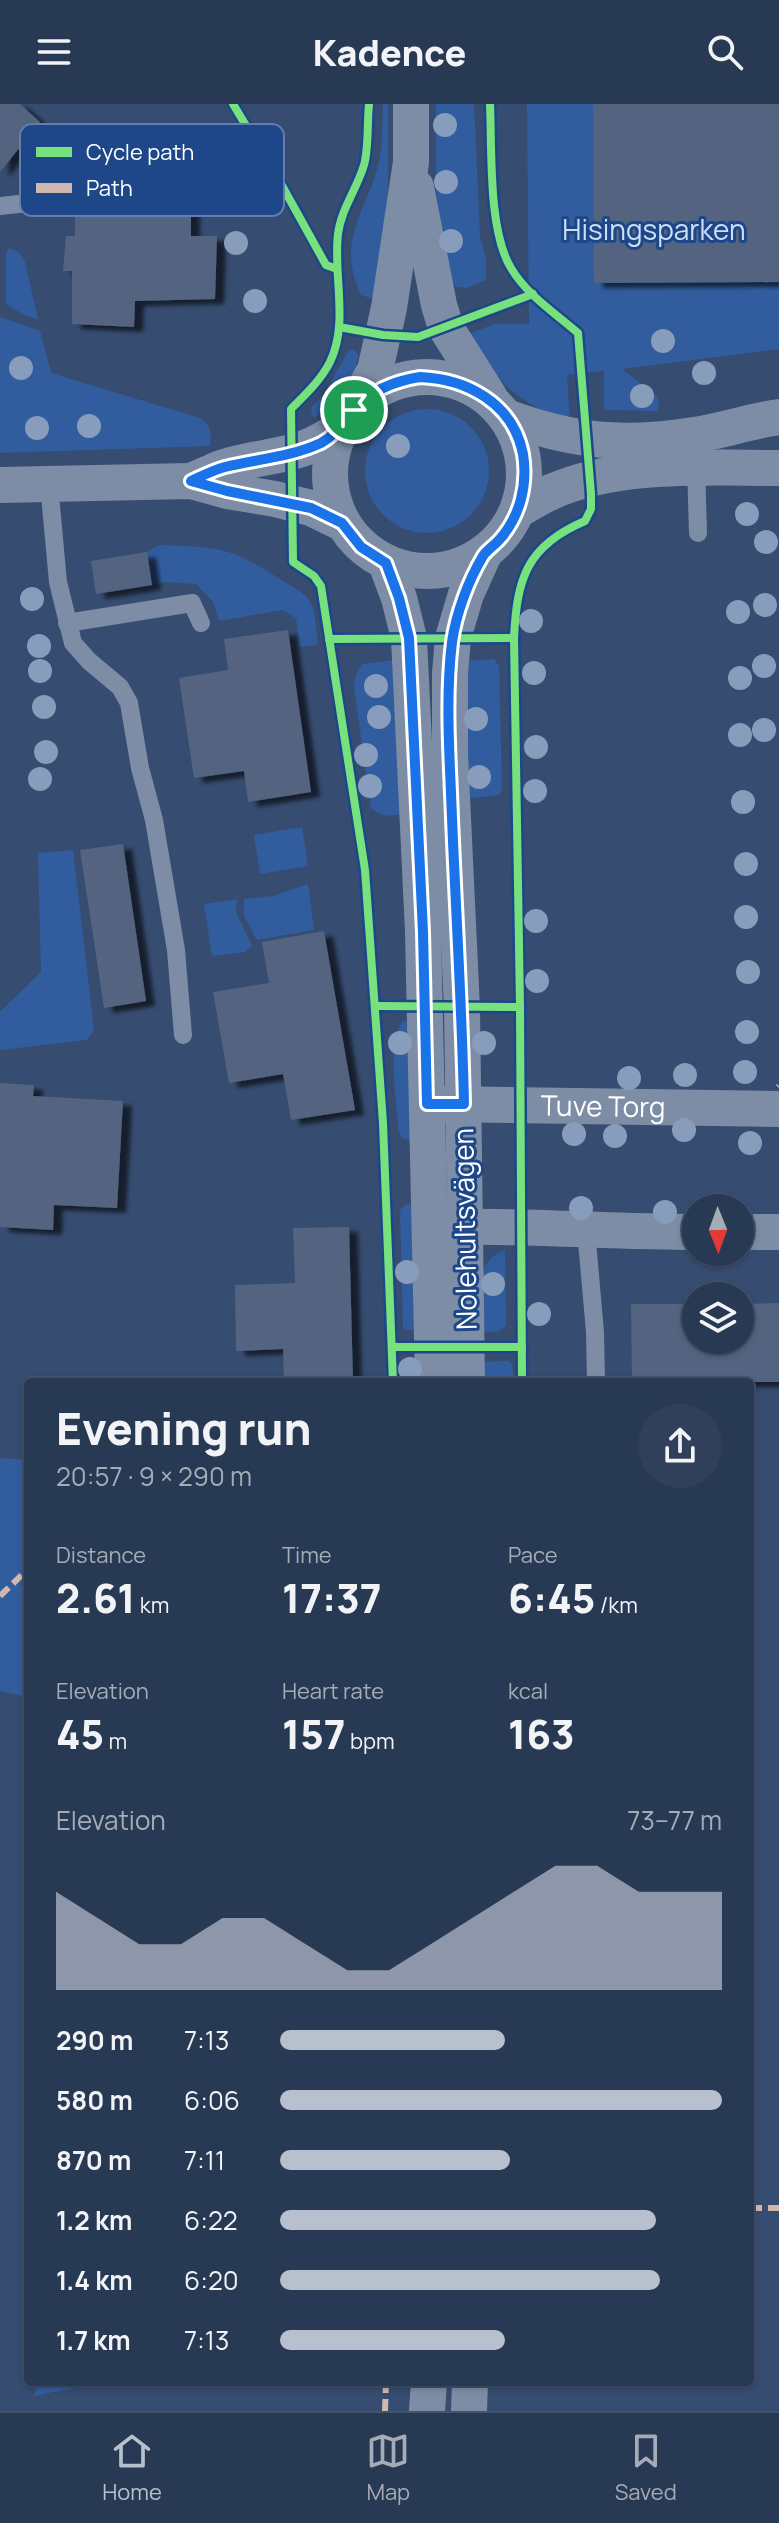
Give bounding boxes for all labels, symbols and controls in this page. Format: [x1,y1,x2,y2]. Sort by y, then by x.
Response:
text: Kadence [313,28,466,77]
icon: menu [32,30,76,74]
icon: search [703,30,747,74]
legend [20,124,284,216]
text: Cycle path [86,137,194,167]
text: Path [86,173,133,203]
park label: Hisingsparken [562,210,746,248]
pin [320,376,388,444]
icon: arrive [332,388,376,432]
street label: Tuve Torg [540,1085,666,1125]
street label: Nolehultsvägen [443,1128,485,1330]
north arrow [682,1194,754,1266]
map controls [682,1194,754,1354]
button: layers [682,1282,754,1354]
text: Evening run [56,1398,312,1458]
button: share [638,1404,722,1488]
text: 20:57 · 9 × 290 m [56,1458,252,1494]
text: Distance [56,1540,146,1570]
text: Time [282,1540,332,1570]
text: Pace [508,1540,558,1570]
text: 2.61 [56,1570,135,1625]
text: 17:37 [282,1570,382,1625]
text: 6:45 [508,1570,595,1625]
text: km [135,1590,169,1620]
text: /km [595,1590,638,1620]
text: Elevation [56,1676,149,1706]
text: Heart rate [282,1676,384,1706]
text: kcal [508,1676,548,1706]
text: 45 [56,1706,104,1761]
text: 157 [282,1706,345,1761]
text: 163 [508,1706,575,1761]
text: m [104,1726,127,1756]
text: bpm [345,1726,395,1756]
text: Elevation [56,1802,166,1838]
text: 73–77 m [627,1802,722,1838]
text: 290 m [56,2022,133,2058]
text: 7:13 [184,2022,229,2058]
text: 580 m [56,2082,133,2118]
text: 6:06 [184,2082,240,2118]
text: 870 m [56,2142,131,2178]
text: 7:11 [184,2142,225,2178]
text: 1.2 km [56,2202,132,2238]
text: 6:22 [184,2202,238,2238]
text: 1.4 km [56,2262,133,2298]
text: 6:20 [184,2262,239,2298]
text: 1.7 km [56,2322,131,2358]
text: 7:13 [184,2322,229,2358]
tab: Home [102,2429,162,2507]
tab: Map [366,2429,410,2507]
tab: Saved [615,2429,677,2507]

